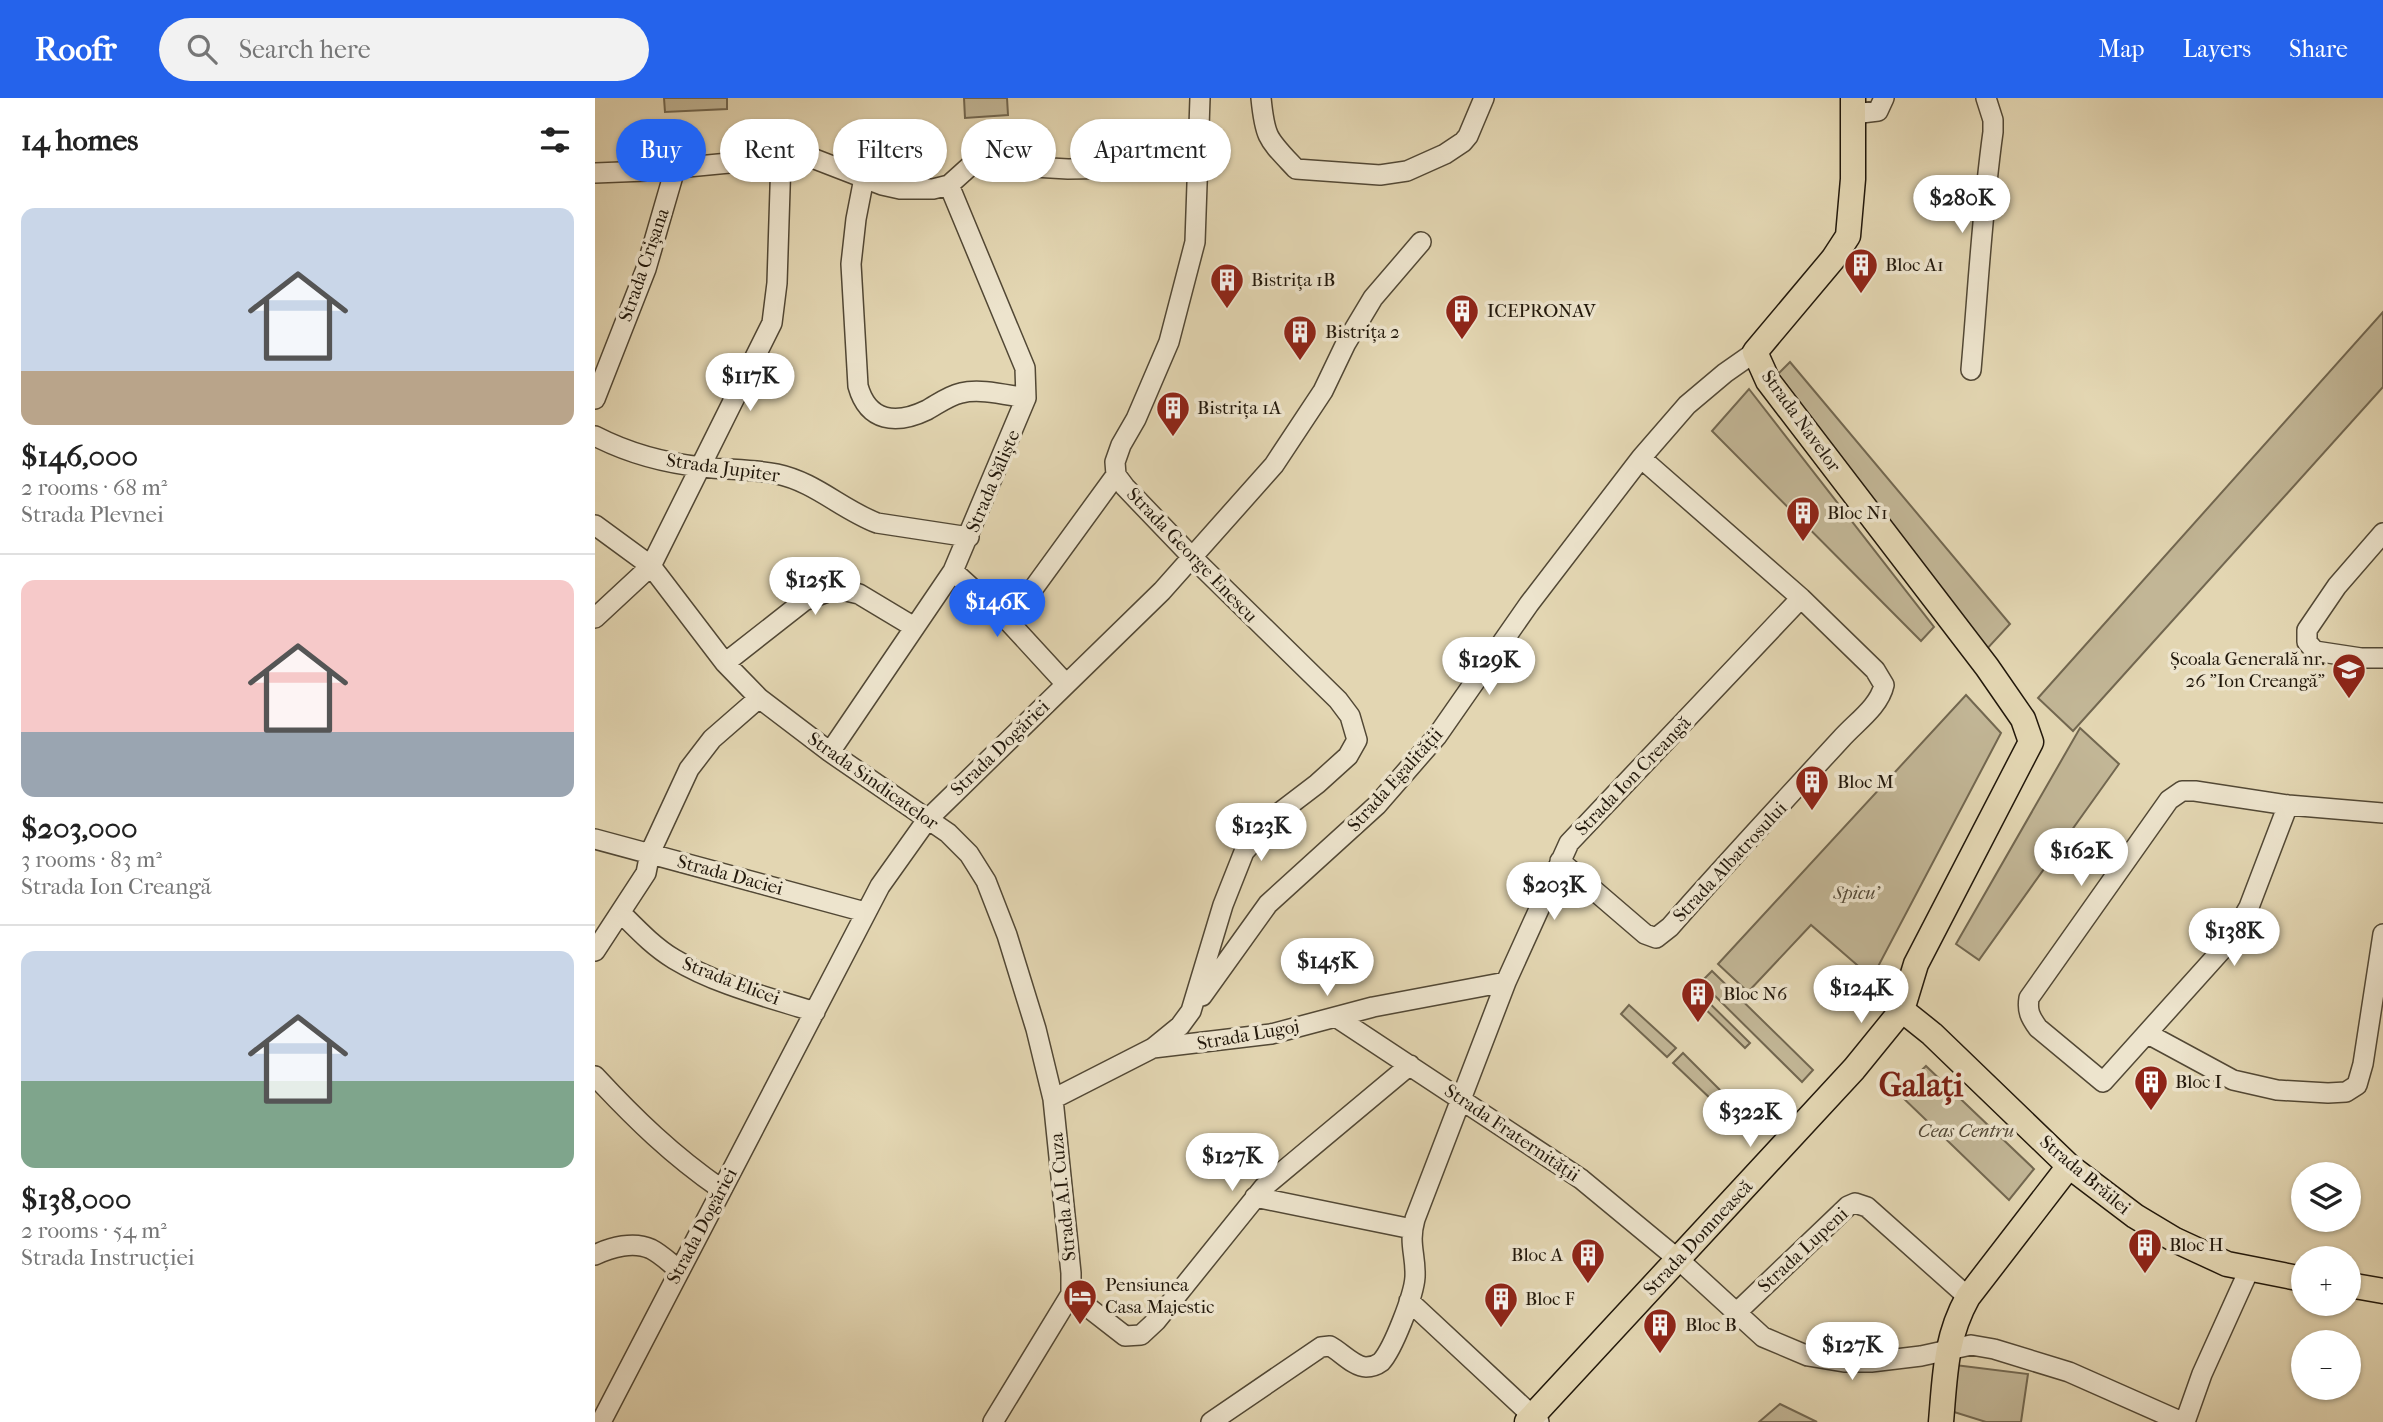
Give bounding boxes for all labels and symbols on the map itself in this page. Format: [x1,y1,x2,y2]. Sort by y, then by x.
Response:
pin: $280K [1913,176,2011,235]
street label: Strada Crișana [614,205,674,325]
building icon: Bloc A1 [1842,246,1880,295]
place label: Bloc A1 [1885,254,1944,276]
building icon: Bistrița 1B [1208,261,1246,310]
place label: Bistrița 1B [1251,269,1335,291]
building icon: ICEPRONAV [1443,292,1481,341]
place label: ICEPRONAV [1487,300,1596,322]
building icon: Bistrița 2 [1281,313,1319,362]
place label: Bistrița 2 [1325,321,1400,343]
pin: $117K [701,354,799,413]
street label: Strada Navelor [1757,366,1846,477]
building icon: Bistrița 1A [1154,389,1192,438]
place label: Bistrița 1A [1197,397,1282,419]
street label: Strada Săliște [962,426,1024,536]
street label: Strada Jupiter [665,449,782,487]
street label: Strada George Enescu [1122,483,1262,627]
building icon: Bloc N1 [1784,494,1822,543]
place label: Bloc N1 [1827,502,1888,524]
pin: $125K [766,558,864,617]
pin: $146K [948,580,1046,639]
pin: $129K [1440,638,1538,697]
place label: Școala Generală nr. 26 "Ion Creangă" [2170,648,2325,692]
school or university icon: Școala Generală nr. 26 "Ion Creangă" [2330,651,2368,700]
street label: Strada Dogăriei [946,695,1054,800]
street label: Strada Ion Creangă [1570,712,1696,840]
street label: Strada Egalității [1343,723,1447,836]
street label: Strada Sindicatelor [803,728,943,835]
building icon: Bloc M [1793,763,1831,812]
place label: Bloc M [1837,771,1894,793]
street label: Strada Albatrosului [1669,797,1792,927]
pin: $123K [1212,804,1310,863]
pin: $162K [2032,828,2130,888]
street label: Strada Daciei [675,850,786,900]
pin: $203K [1505,862,1603,922]
park label: Spicu' [1832,882,1881,904]
pin: $138K [2185,908,2283,968]
pin: $145K [1278,939,1376,998]
street label: Strada Elicei [679,952,783,1010]
pin: $124K [1812,965,1910,1025]
building icon: Bloc N6 [1679,975,1717,1024]
place label: Bloc N6 [1723,983,1788,1005]
street label: Strada Lugoj [1195,1015,1301,1055]
building icon: Bloc I [2132,1063,2170,1112]
district label: Galați [1879,1066,1964,1106]
place label: Bloc I [2175,1071,2222,1093]
street label: Strada Fraternității [1440,1080,1584,1187]
pin: $322K [1701,1090,1799,1149]
park label: Ceas Centru [1918,1120,2014,1142]
street label: Strada Brăilei [2035,1131,2135,1220]
street label: Strada A.I. Cuza [1045,1132,1081,1262]
pin: $127K [1183,1134,1281,1193]
street label: Strada Dogăriei [662,1164,742,1288]
street label: Strada Domnească [1639,1176,1757,1300]
street label: Strada Lupeni [1753,1202,1853,1297]
building icon: Bloc H [2126,1226,2164,1275]
place label: Bloc H [2169,1234,2224,1256]
building icon: Bloc A [1569,1236,1607,1285]
place label: Bloc A [1511,1244,1564,1266]
place label: Pensiunea Casa Majestic [1105,1274,1214,1318]
hotel icon: Pensiunea Casa Majestic [1061,1277,1099,1326]
building icon: Bloc F [1482,1280,1520,1329]
place label: Bloc F [1525,1288,1575,1310]
building icon: Bloc B [1641,1306,1679,1355]
place label: Bloc B [1685,1314,1737,1336]
pin: $127K [1803,1322,1901,1382]

